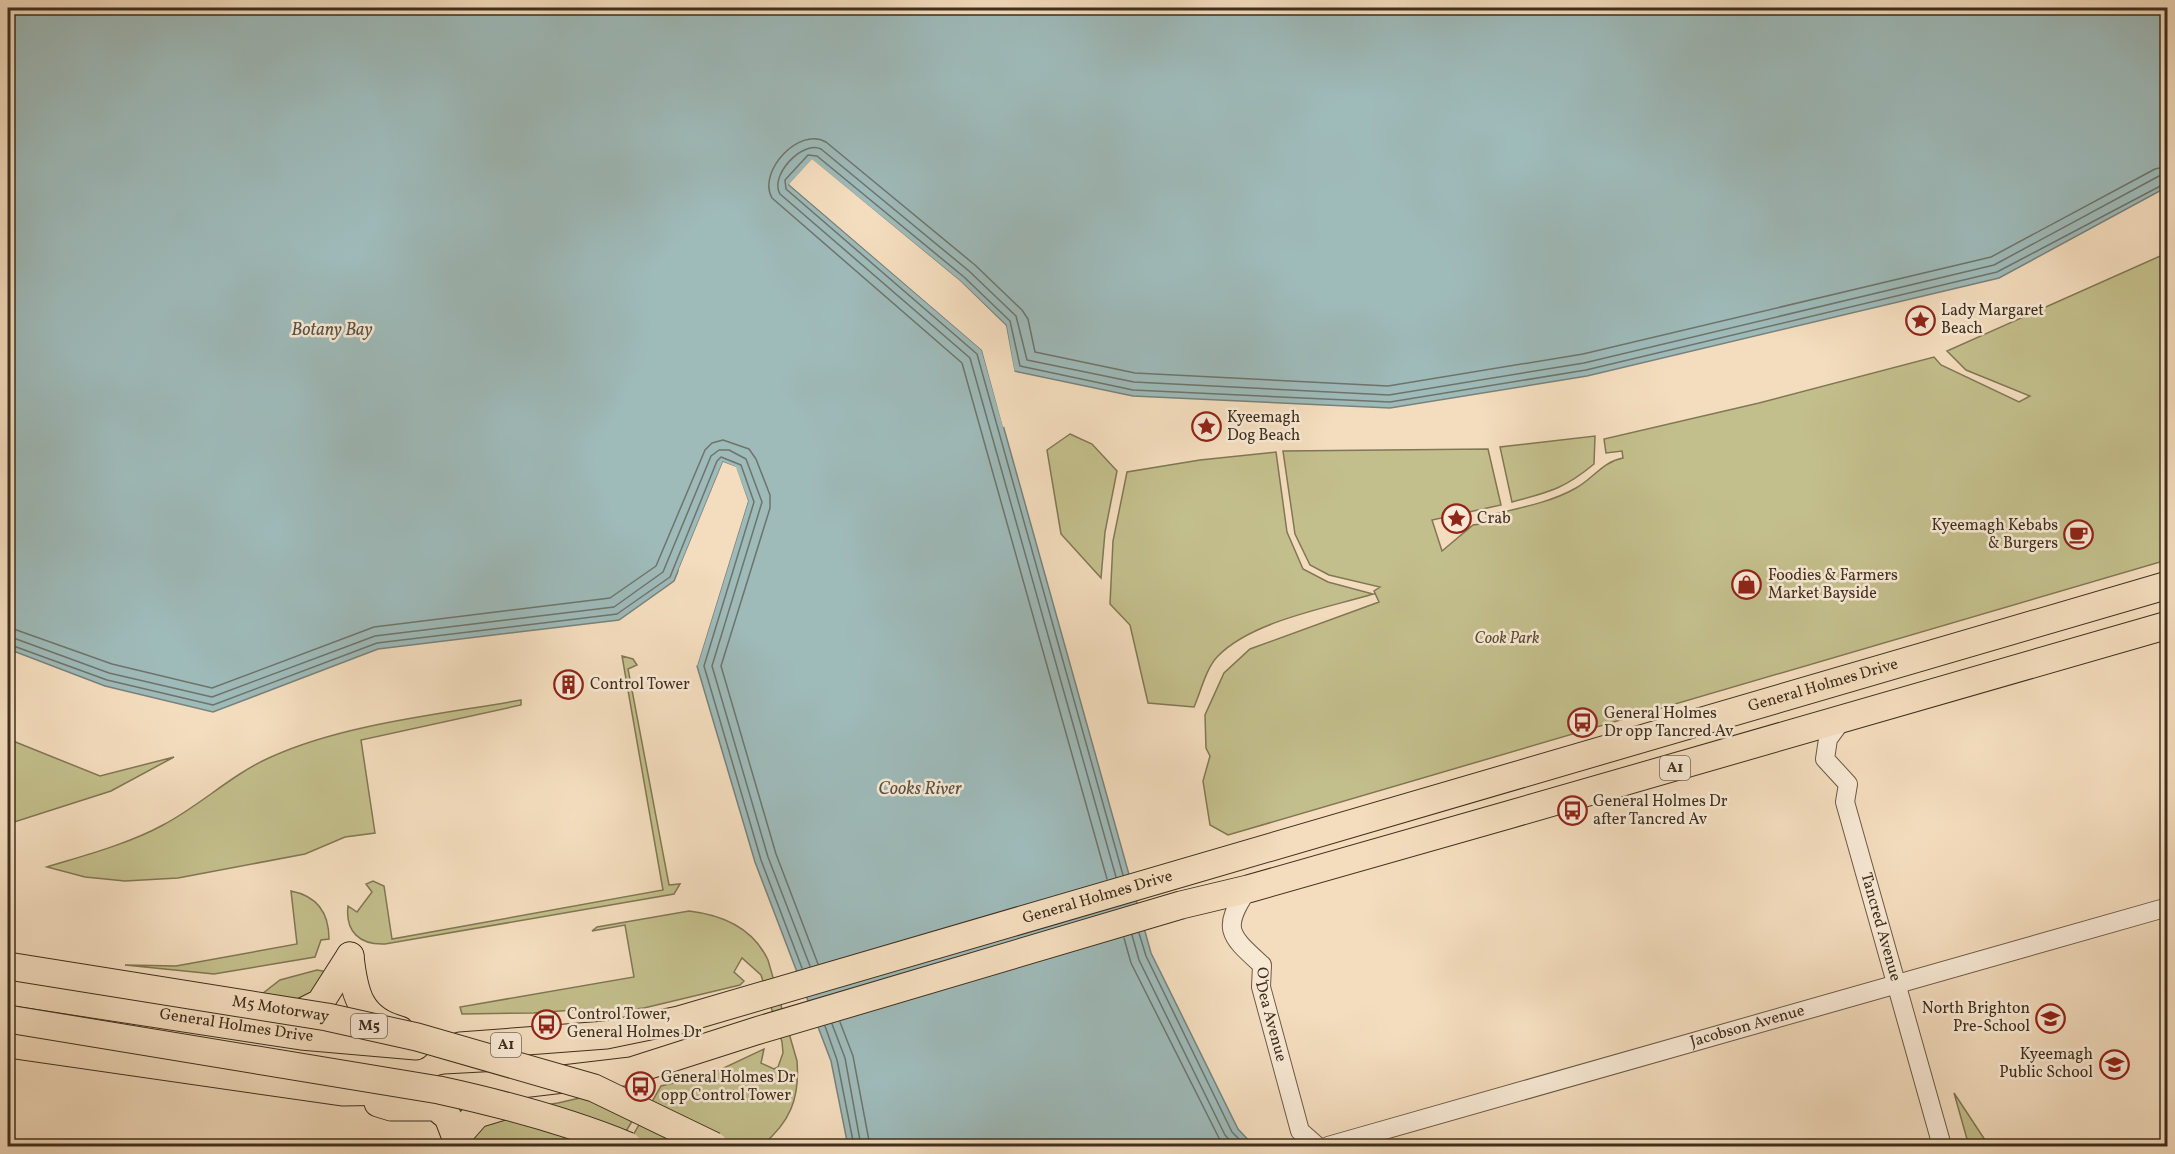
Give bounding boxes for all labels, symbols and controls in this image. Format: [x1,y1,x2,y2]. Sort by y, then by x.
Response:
place label: Lady Margaret Beach [1941,300,2044,340]
place icon: Lady Margaret Beach [1904,304,1936,336]
water label: Botany Bay [291,318,373,343]
place label: Kyeemagh Dog Beach [1227,407,1300,447]
place icon: Kyeemagh Dog Beach [1190,411,1222,443]
place icon: Crab [1440,503,1472,535]
place label: Crab [1477,508,1511,530]
place label: Kyeemagh Kebabs & Burgers [1931,515,2058,555]
cafe icon: Kyeemagh Kebabs & Burgers [2063,519,2095,551]
place label: Foodies & Farmers Market Bayside [1768,565,1898,605]
shop icon: Foodies & Farmers Market Bayside [1731,569,1763,601]
park label: Cook Park [1474,628,1540,650]
street label: General Holmes Drive [1746,653,1901,718]
building icon: Control Tower [553,669,585,701]
place label: Control Tower [590,674,690,696]
place label: General Holmes Dr opp Tancred Av [1604,703,1734,743]
bus stop icon: General Holmes Dr opp Tancred Av [1567,707,1599,739]
road number: A1 [1660,756,1690,780]
water label: Cooks River [878,777,962,802]
place label: General Holmes Dr after Tancred Av [1593,791,1728,831]
bus stop icon: General Holmes Dr after Tancred Av [1556,795,1588,827]
street label: General Holmes Drive [1020,865,1175,930]
street label: Tancred Avenue [1854,870,1906,984]
street label: O'Dea Avenue [1249,966,1292,1064]
street label: M5 Motorway [230,991,331,1028]
place label: North Brighton Pre-School [1922,998,2030,1038]
street label: Jacobson Avenue [1688,1000,1807,1053]
school or university icon: North Brighton Pre-School [2035,1002,2067,1034]
street label: General Holmes Drive [158,1003,314,1048]
place label: Control Tower, General Holmes Dr [567,1004,702,1044]
bus stop icon: Control Tower, General Holmes Dr [530,1008,562,1040]
road number: M5 [351,1014,387,1038]
road number: A1 [491,1033,521,1057]
place label: Kyeemagh Public School [1999,1044,2093,1084]
school or university icon: Kyeemagh Public School [2098,1048,2130,1080]
place label: General Holmes Dr opp Control Tower [661,1067,796,1107]
bus stop icon: General Holmes Dr opp Control Tower [624,1071,656,1103]

